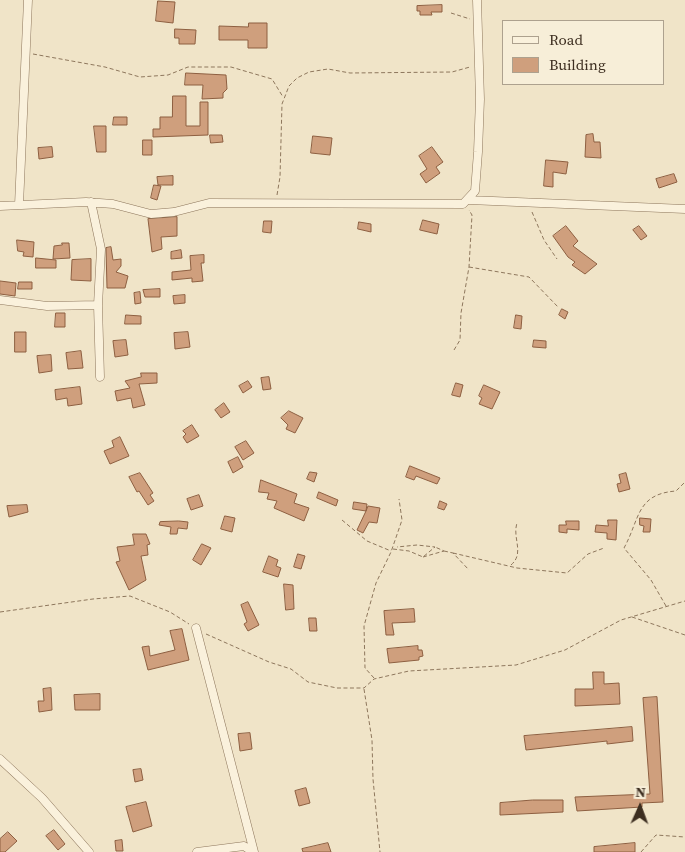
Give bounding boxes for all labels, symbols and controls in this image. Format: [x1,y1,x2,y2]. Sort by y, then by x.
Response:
legend [502,20,665,85]
text: Road [549,29,583,50]
text: Building [549,54,606,75]
north arrow [615,782,665,832]
text: N [635,782,646,802]

